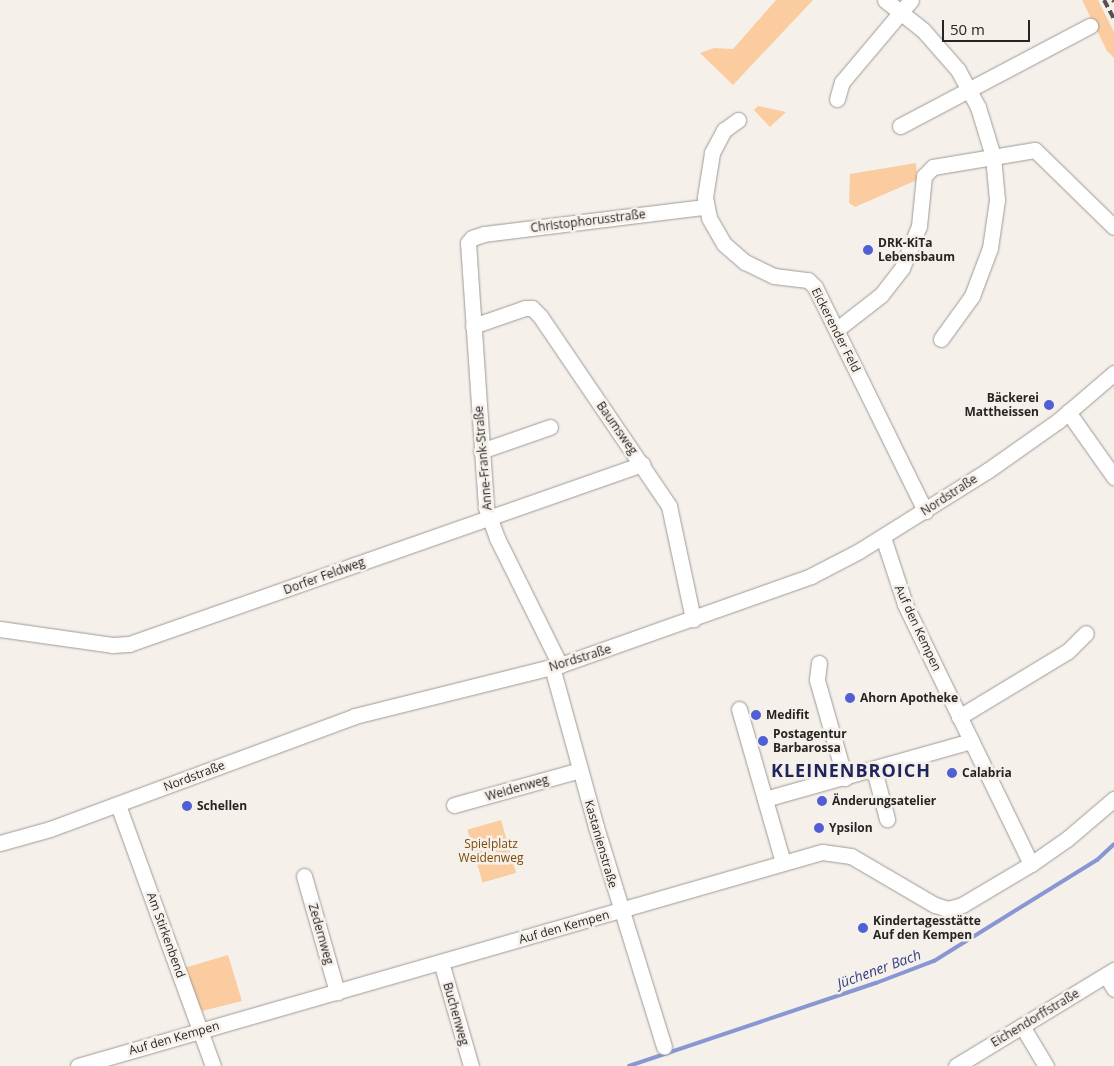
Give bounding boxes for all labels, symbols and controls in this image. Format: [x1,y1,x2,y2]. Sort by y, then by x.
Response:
scale bar [944,10,1032,42]
text: 50 m [950,19,985,39]
street label: Christophorusstraße [530,207,646,235]
place label: DRK-KiTa Lebensbaum [878,236,955,264]
marker: DRK-KiTa Lebensbaum [862,244,874,256]
street label: Eickerender Feld [808,285,864,375]
place label: Bäckerei Mattheissen [964,391,1039,419]
street label: Baumsweg [594,399,640,457]
marker: Bäckerei Mattheissen [1043,399,1055,411]
street label: Anne-Frank-Straße [471,405,495,511]
street label: Nordstraße [918,471,980,519]
street label: Dorfer Feldweg [281,555,367,597]
street label: Auf den Kempen [892,583,944,673]
street label: Nordstraße [547,642,613,674]
place label: Ahorn Apotheke [860,691,958,705]
marker: Ahorn Apotheke [844,692,856,704]
place label: Medifit [766,708,809,722]
marker: Medifit [750,709,762,721]
place label: Postagentur Barbarossa [773,727,847,755]
marker: Postagentur Barbarossa [757,735,769,747]
street label: Nordstraße [161,758,227,794]
district label: KLEINENBROICH [769,759,933,781]
place label: Calabria [962,766,1012,780]
marker: Calabria [946,767,958,779]
street label: Weidenweg [484,772,550,804]
place label: Änderungsatelier [832,794,936,808]
marker: Änderungsatelier [816,795,828,807]
street label: Kastanienstraße [582,798,620,890]
place label: Schellen [197,799,247,813]
marker: Schellen [181,800,193,812]
place label: Ypsilon [829,821,873,835]
marker: Ypsilon [813,822,825,834]
park label: Spielplatz Weidenweg [459,837,523,865]
street label: Am Stirkenbend [144,890,188,980]
street label: Zedernweg [305,902,337,966]
street label: Auf den Kempen [517,907,611,947]
place label: Kindertagesstätte Auf den Kempen [873,914,981,942]
marker: Kindertagesstätte Auf den Kempen [857,922,869,934]
water label: Jüchener Bach [835,946,923,992]
street label: Buchenweg [440,981,472,1047]
street label: Eichendorffstraße [988,986,1082,1050]
street label: Auf den Kempen [127,1018,221,1058]

